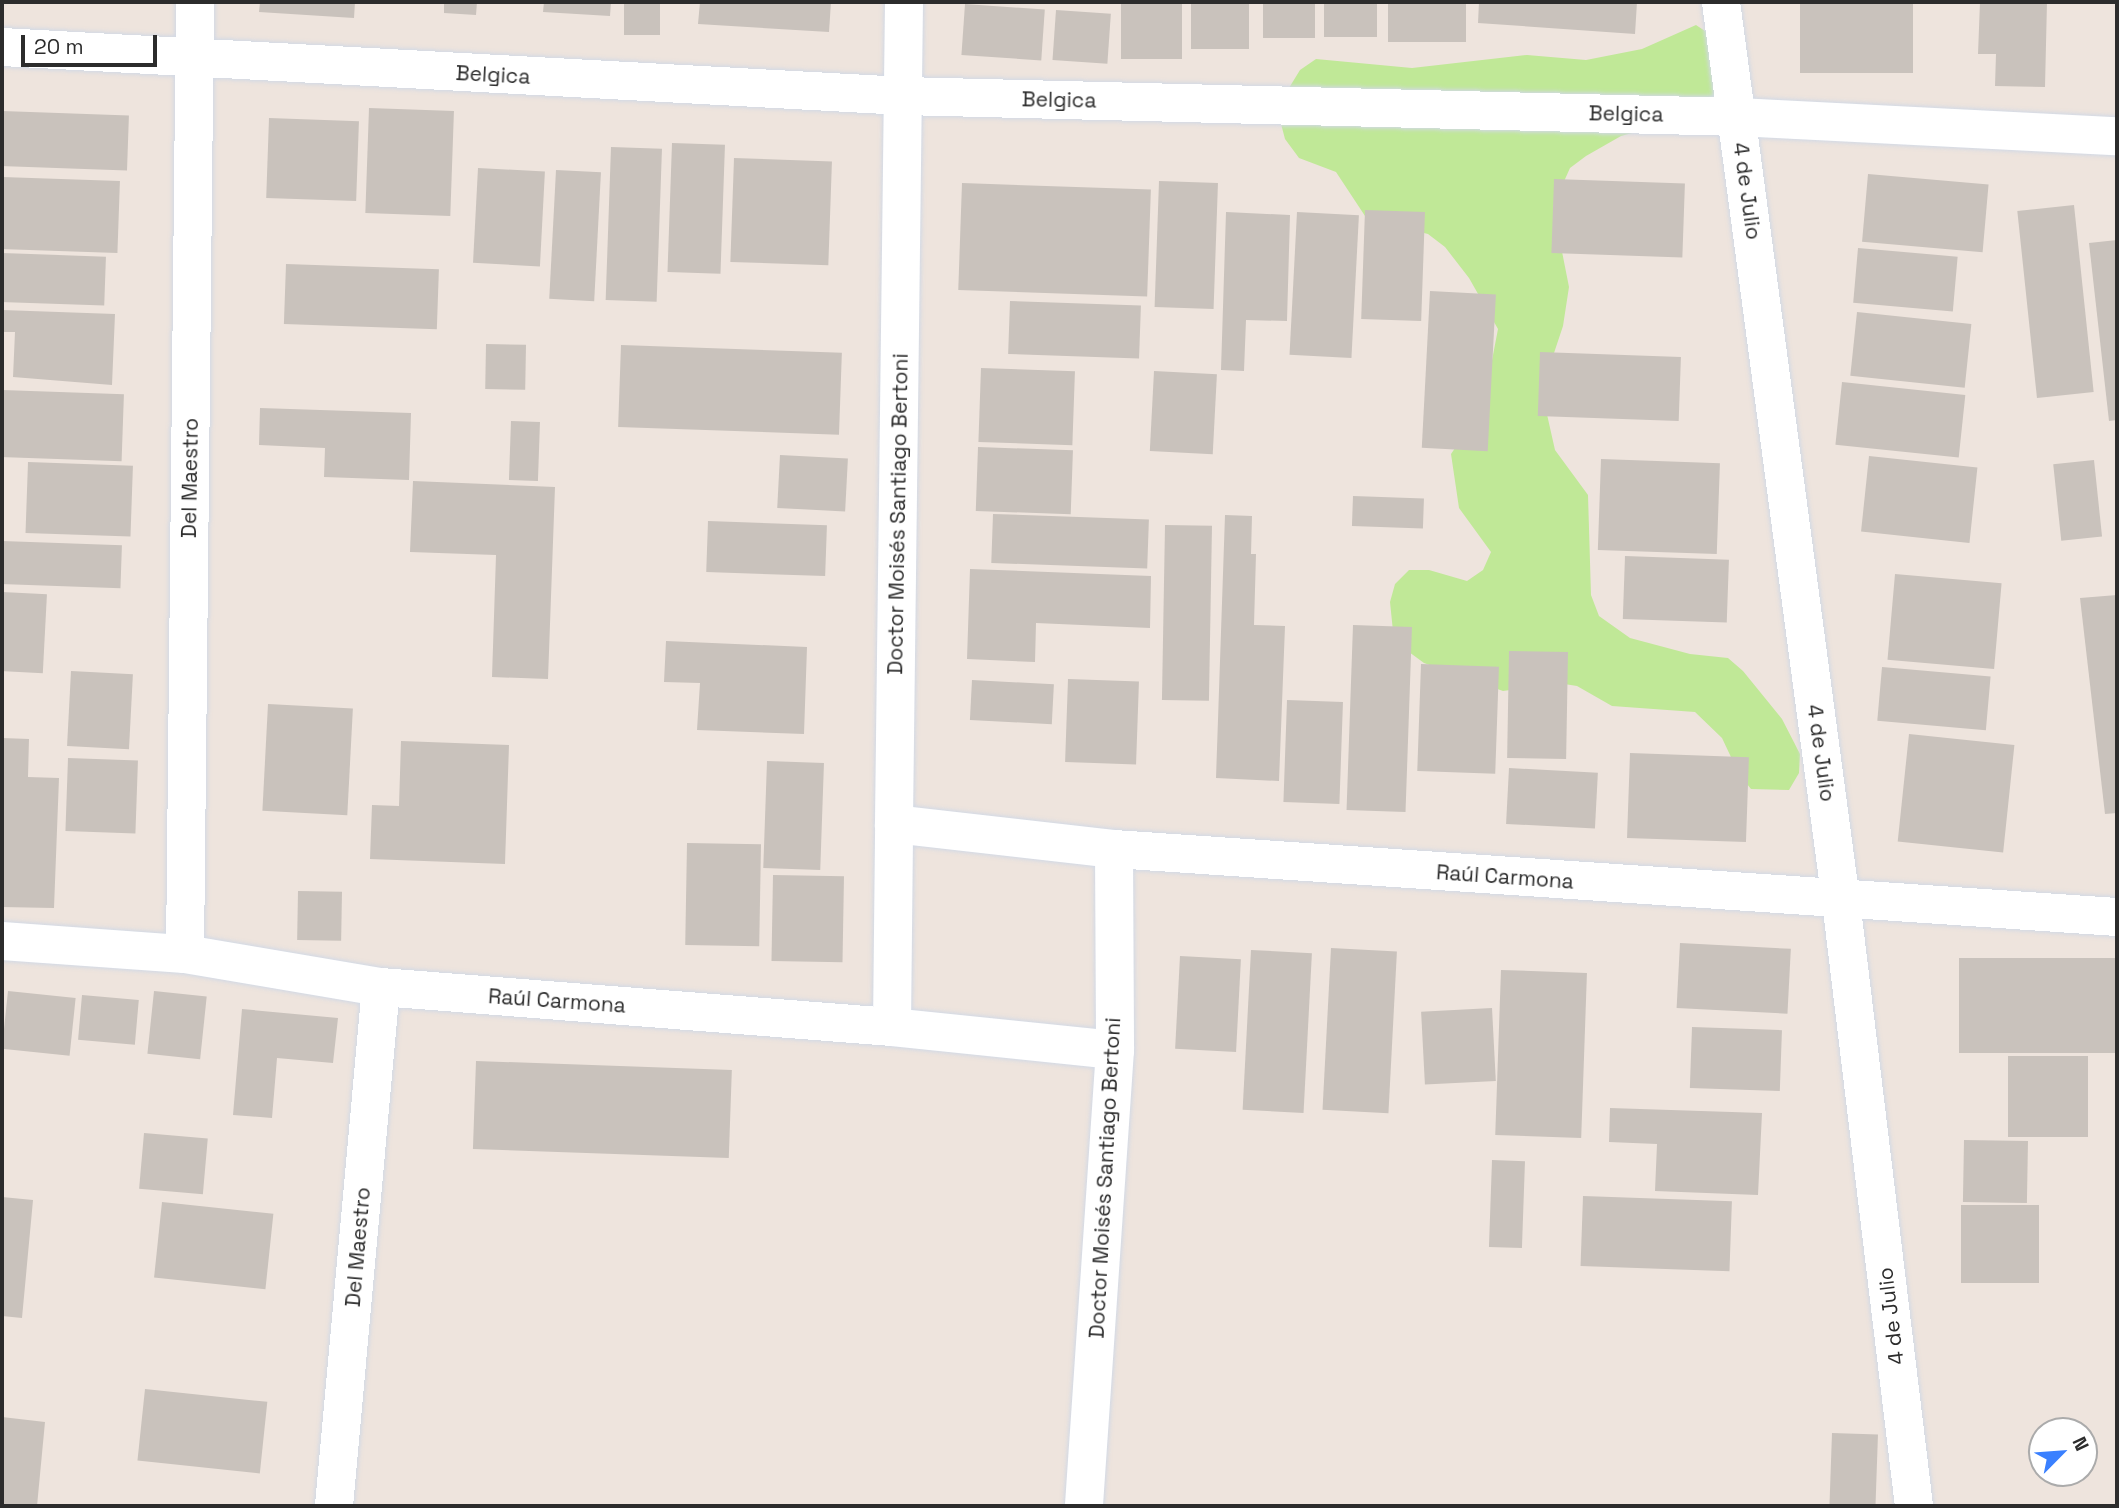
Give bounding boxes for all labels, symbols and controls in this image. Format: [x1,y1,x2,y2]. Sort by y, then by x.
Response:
scale bar [24,21,161,65]
text: 20 m [34,33,84,60]
street label: Belgica [455,60,531,90]
street label: Belgica [1021,87,1097,113]
street label: Belgica [1588,101,1664,127]
street label: 4 de Julio [1728,141,1766,241]
street label: Doctor Moisés Santiago Bertoni [883,353,913,675]
street label: Del Maestro [176,418,204,538]
street label: 4 de Julio [1802,703,1840,803]
street label: Raúl Carmona [1435,860,1575,894]
street label: Raúl Carmona [487,984,627,1018]
street label: Doctor Moisés Santiago Bertoni [1084,1017,1126,1339]
street label: Del Maestro [340,1186,376,1308]
street label: 4 de Julio [1873,1266,1909,1366]
north arrow [2028,1417,2098,1487]
text: N [2067,1433,2095,1455]

